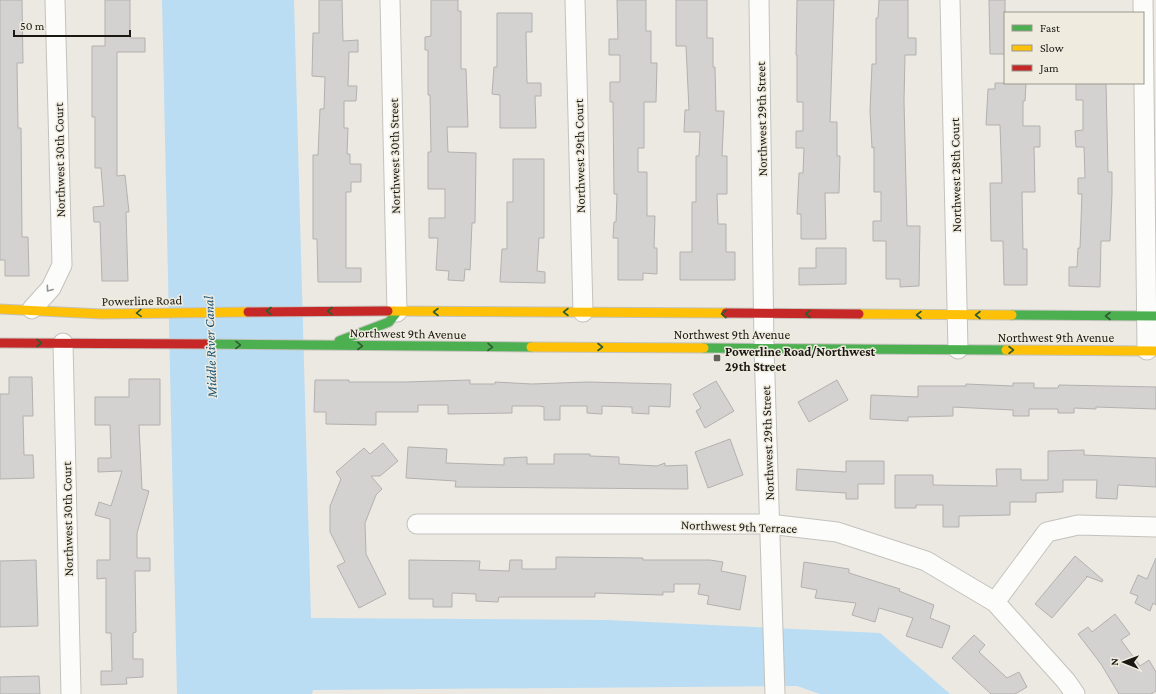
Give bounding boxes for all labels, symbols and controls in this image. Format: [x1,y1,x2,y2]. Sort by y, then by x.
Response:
scale bar [14,12,130,38]
legend [1004,12,1144,84]
text: 50 m [20,19,45,33]
text: Fast [1040,21,1061,35]
text: Slow [1040,41,1064,55]
street label: Northwest 29th Street [753,61,770,177]
text: Jam [1039,61,1059,75]
street label: Northwest 30th Street [386,97,403,214]
street label: Northwest 29th Court [571,98,588,213]
street label: Northwest 30th Court [51,102,68,218]
street label: Northwest 28th Court [947,117,964,232]
one-way arrow [47,285,54,292]
street label: Powerline Road [102,292,183,309]
water label: Middle River Canal [200,295,220,399]
one-way arrow [266,307,272,315]
one-way arrow [327,307,333,315]
one-way arrow [433,308,439,316]
one-way arrow [563,308,569,316]
one-way arrow [136,309,142,317]
one-way arrow [721,310,727,318]
one-way arrow [805,310,811,318]
one-way arrow [916,311,922,319]
one-way arrow [975,311,981,319]
one-way arrow [1105,312,1111,320]
street label: Northwest 9th Avenue [350,325,467,342]
street label: Northwest 9th Avenue [674,327,790,342]
street label: Northwest 9th Avenue [998,330,1114,345]
one-way arrow [36,339,42,347]
one-way arrow [235,341,241,349]
one-way arrow [357,342,363,350]
one-way arrow [487,343,493,351]
one-way arrow [597,343,603,351]
place label: Powerline Road/Northwest 29th Street [725,344,876,374]
one-way arrow [1008,346,1014,354]
marker: Powerline Road/Northwest 29th Street [712,353,722,363]
street label: Northwest 29th Street [758,385,777,501]
street label: Northwest 30th Court [59,461,76,577]
street label: Northwest 9th Terrace [681,517,798,536]
north arrow [1104,642,1144,682]
text: N [1108,657,1120,666]

